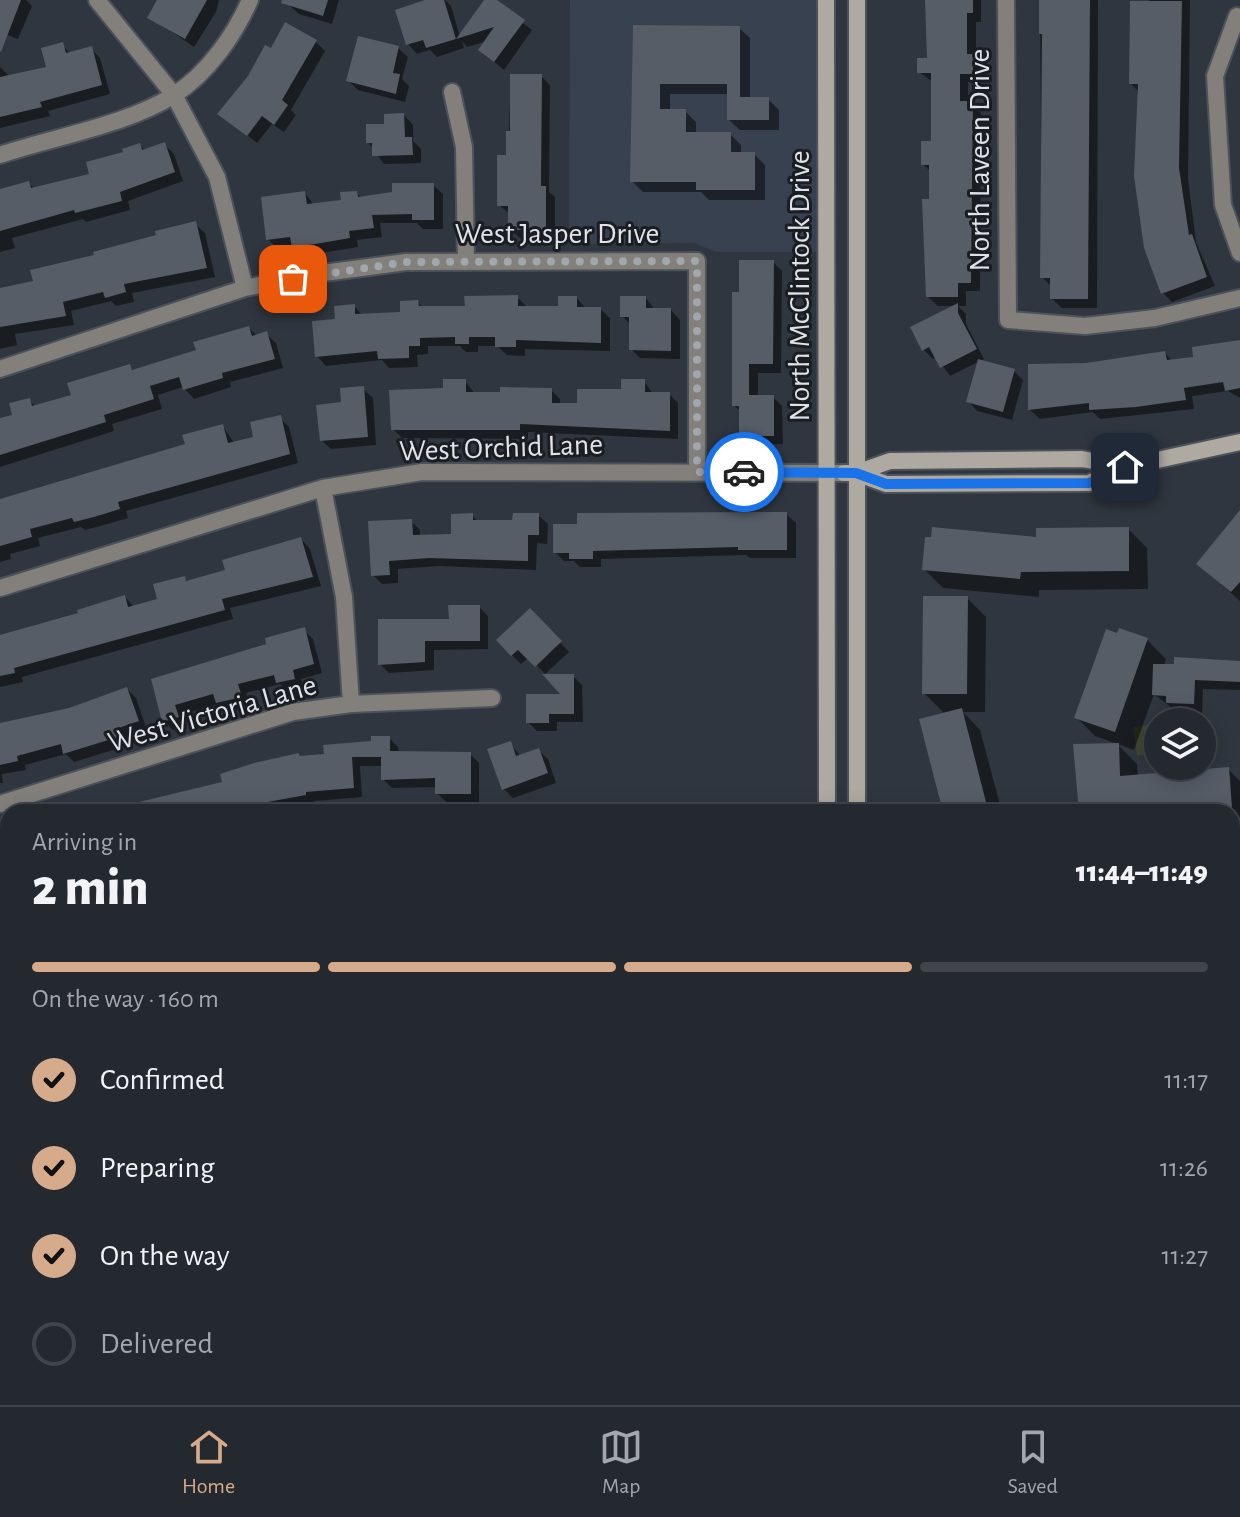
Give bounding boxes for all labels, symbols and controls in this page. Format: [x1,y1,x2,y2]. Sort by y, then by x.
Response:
street label: North Laveen Drive [965,49,995,271]
street label: North McClintock Drive [785,151,815,421]
street label: West Jasper Drive [455,219,659,249]
pin [259,245,327,313]
icon: bag [271,257,315,301]
street label: West Orchid Lane [399,429,603,467]
courier [704,432,784,512]
pin [1091,433,1159,501]
icon: home [1103,445,1147,489]
icon: car [722,450,766,494]
street label: West Victoria Lane [105,670,320,758]
map controls [1144,708,1216,780]
button: layers [1144,708,1216,780]
text: Arriving in [32,829,137,855]
text: 11:44–11:49 [1076,857,1208,887]
text: 2 min [32,862,148,914]
text: On the way · 160 m [32,986,219,1012]
icon: check [32,1058,76,1102]
text: Confirmed [100,1065,224,1095]
text: 11:17 [1164,1067,1208,1093]
icon: check [32,1146,76,1190]
text: Preparing [100,1153,215,1183]
text: 11:26 [1160,1155,1208,1181]
icon: check [32,1234,76,1278]
text: On the way [100,1241,229,1271]
text: 11:27 [1161,1243,1208,1269]
text: Delivered [100,1329,213,1359]
tab: Home [182,1425,235,1499]
tab: Map [599,1425,643,1499]
tab: Saved [1008,1425,1058,1499]

